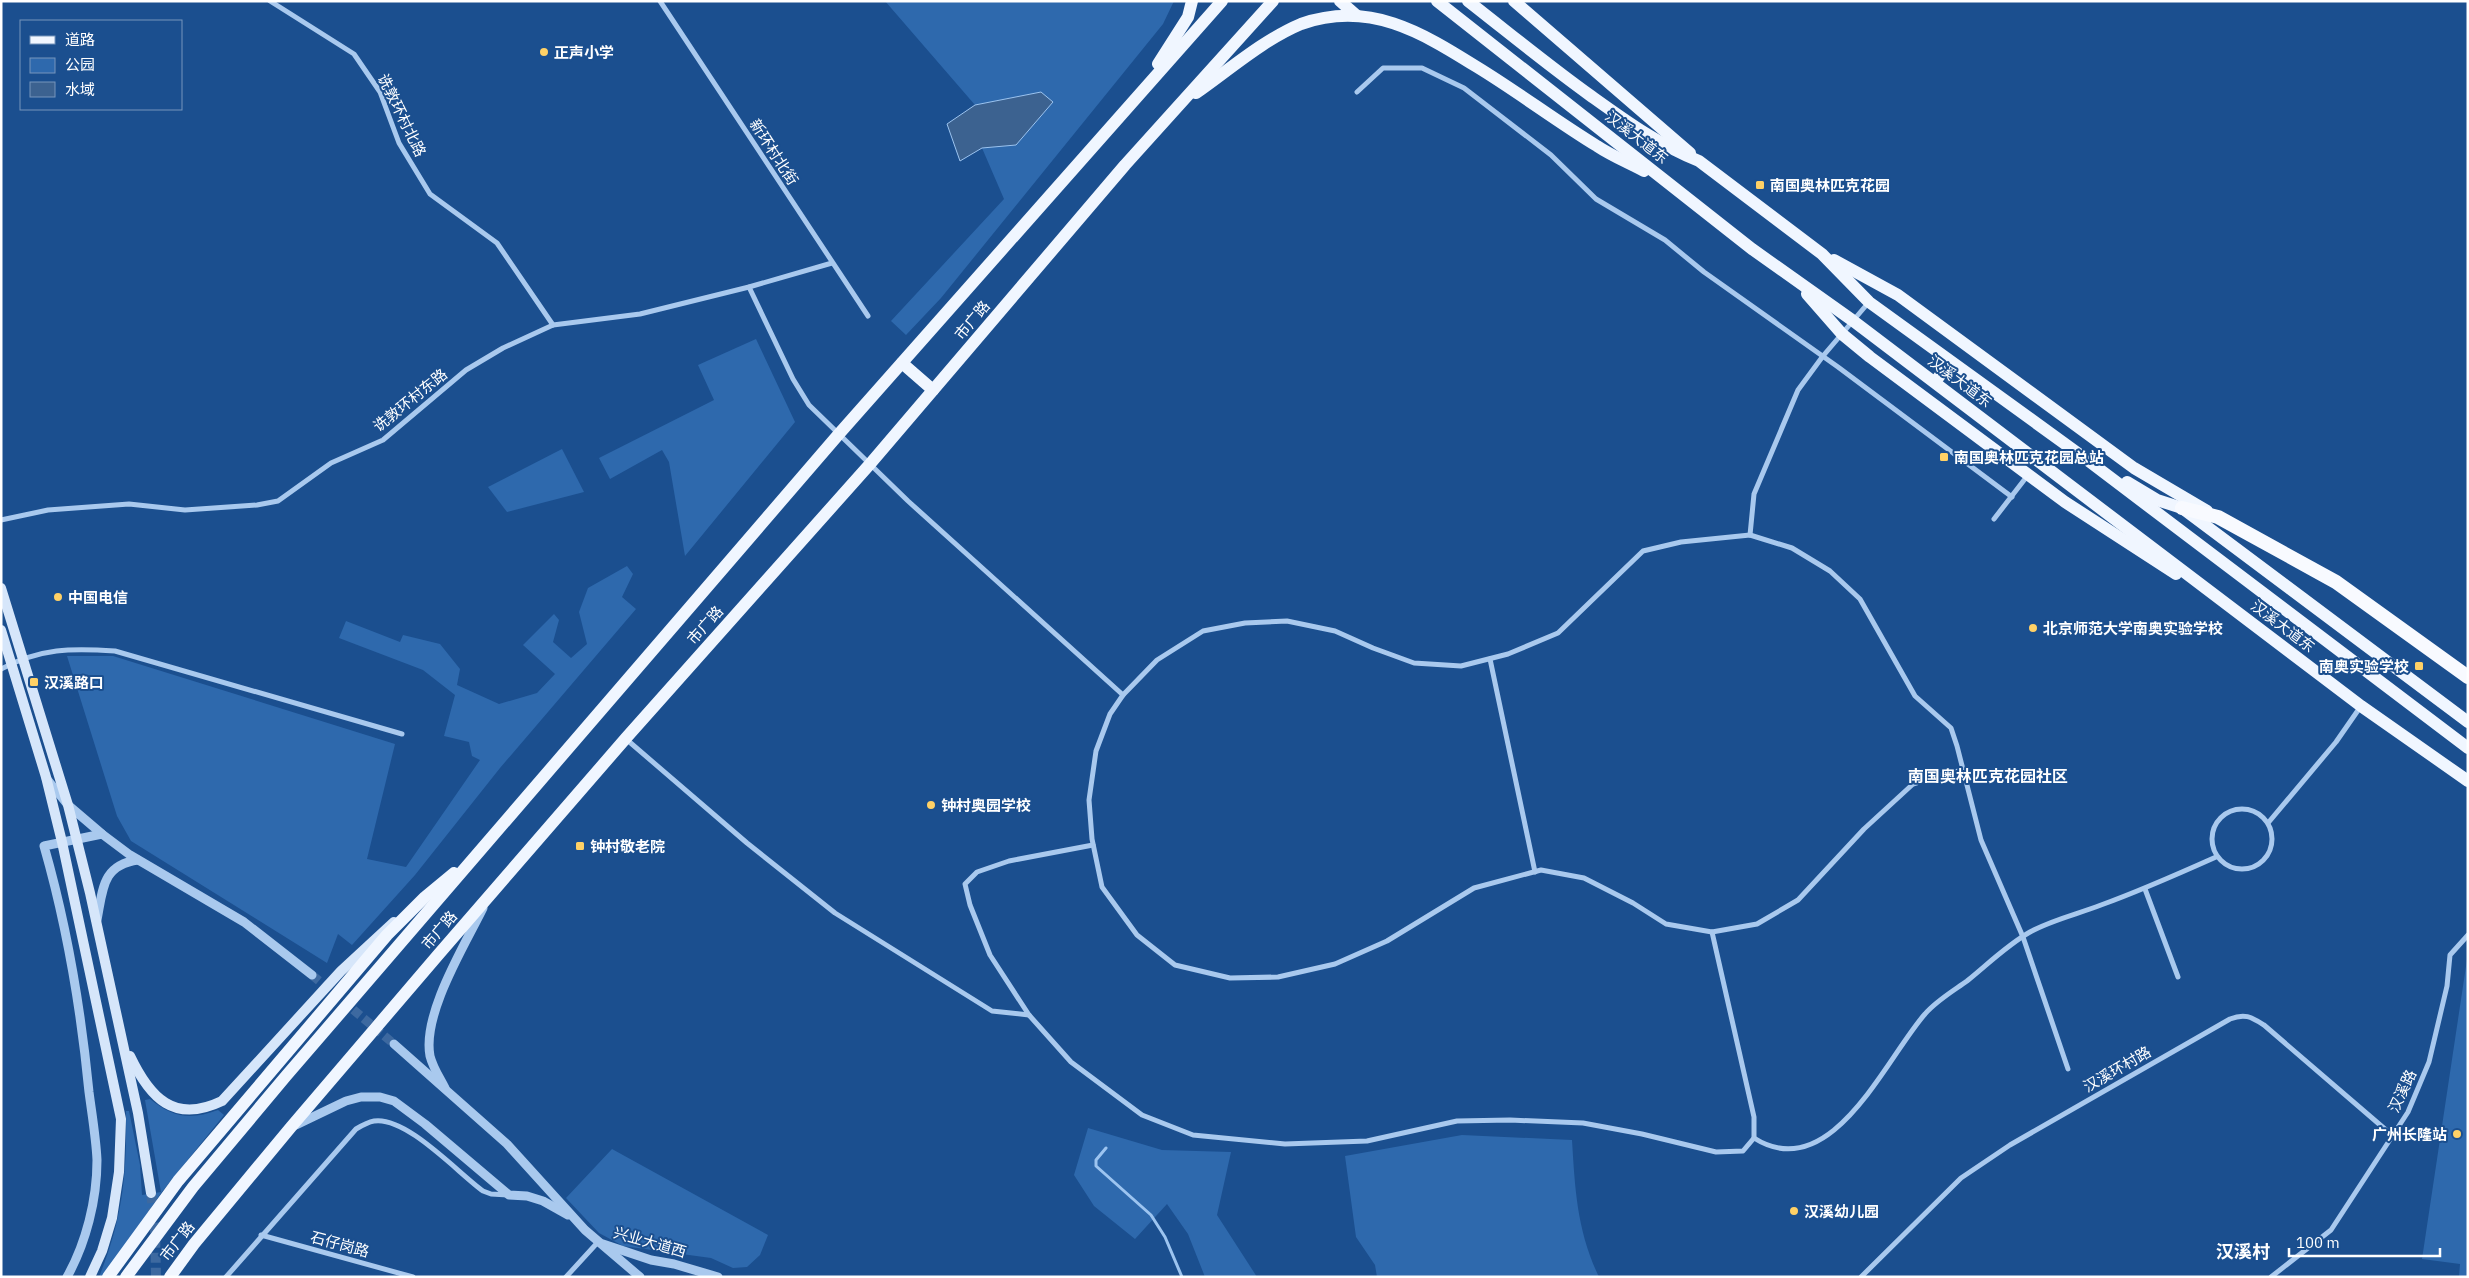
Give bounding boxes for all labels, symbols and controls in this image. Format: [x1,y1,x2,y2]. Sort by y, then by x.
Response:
legend [20,20,182,110]
text: 道路 [65,30,95,49]
place label: 正声小学 [554,43,614,62]
marker: 正声小学 [538,46,550,58]
text: 公园 [65,55,95,74]
street label: 诜敦环村北路 [374,70,430,160]
text: 水域 [65,80,95,99]
street label: 汉溪大道东 [1602,106,1672,168]
street label: 新环村北街 [746,115,802,189]
place label: 南国奥林匹克花园 [1770,176,1890,195]
marker: 南国奥林匹克花园 [1754,179,1766,191]
street label: 市广路 [950,297,994,343]
street label: 汉溪大道东 [1924,351,1996,411]
street label: 诜敦环村东路 [369,364,451,436]
place label: 南国奥林匹克花园总站 [1954,448,2104,467]
marker: 南国奥林匹克花园总站 [1938,451,1950,463]
place label: 中国电信 [68,588,128,607]
marker: 中国电信 [52,591,64,603]
street label: 汉溪大道东 [2247,596,2319,656]
street label: 市广路 [683,602,727,648]
place label: 北京师范大学南奥实验学校 [2043,619,2223,638]
marker: 北京师范大学南奥实验学校 [2027,622,2039,634]
place label: 南奥实验学校 [2319,657,2409,676]
marker: 南奥实验学校 [2413,660,2425,672]
place label: 汉溪路口 [44,673,104,692]
marker: 汉溪路口 [28,676,40,688]
district label: 南国奥林匹克花园社区 [1908,766,2068,786]
place label: 钟村奥园学校 [941,796,1031,815]
marker: 钟村奥园学校 [925,799,937,811]
place label: 钟村敬老院 [590,837,665,856]
marker: 钟村敬老院 [574,840,586,852]
street label: 市广路 [417,907,461,953]
street label: 汉溪环村路 [2080,1042,2154,1096]
street label: 汉溪路 [2384,1067,2420,1115]
place label: 广州长隆站 [2372,1125,2447,1144]
marker: 广州长隆站 [2451,1128,2463,1140]
place label: 汉溪幼儿园 [1804,1202,1879,1221]
marker: 汉溪幼儿园 [1788,1205,1800,1217]
street label: 市广路 [156,1217,198,1265]
street label: 兴业大道西 [611,1223,689,1261]
scale bar [2289,1226,2440,1258]
street label: 石仔岗路 [309,1227,371,1261]
text: 100 m [2296,1233,2340,1252]
district label: 汉溪村 [2216,1240,2270,1263]

